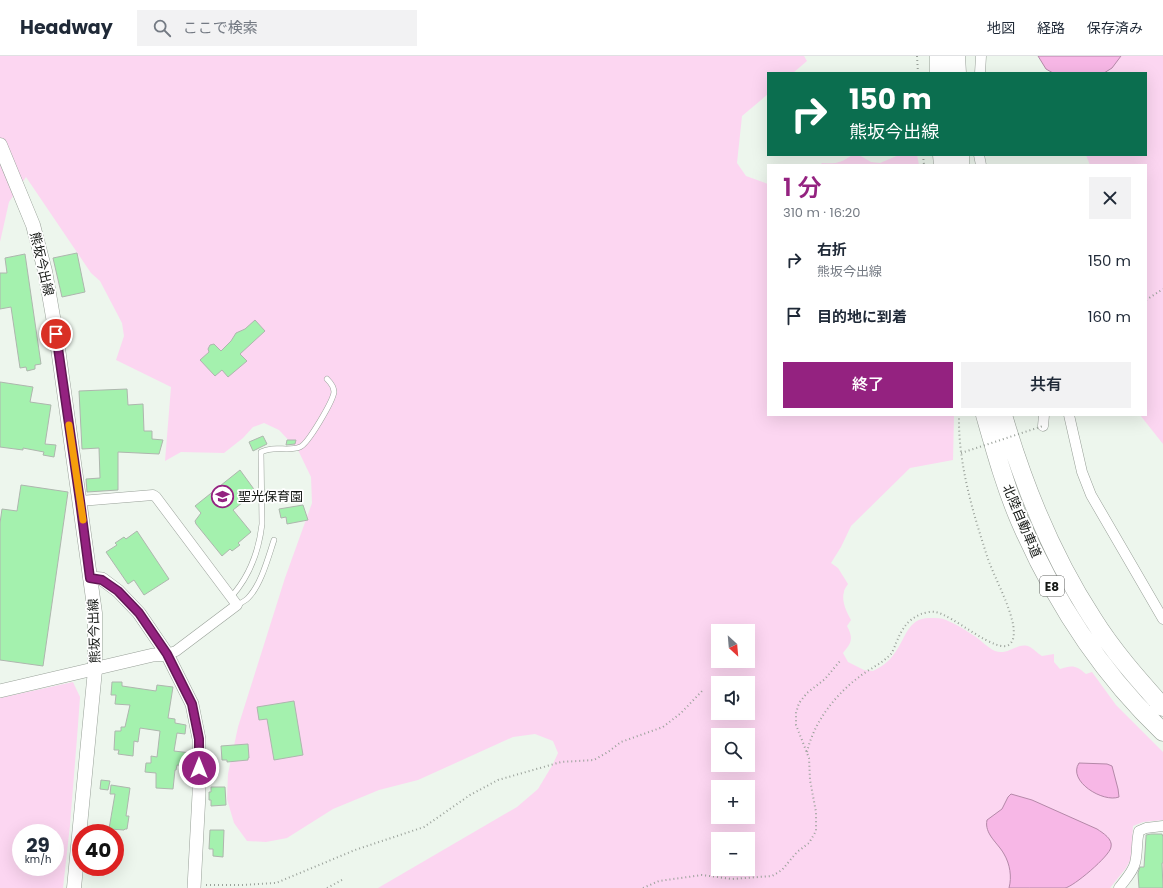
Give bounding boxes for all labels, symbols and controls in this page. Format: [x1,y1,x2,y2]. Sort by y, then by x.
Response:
search box [137,10,417,46]
text: Headway [20,14,113,41]
icon: search [151,17,173,39]
text: ここで検索 [183,17,258,38]
text: 地図 [987,18,1015,38]
text: 経路 [1037,18,1065,38]
text: 保存済み [1087,18,1143,38]
text: 150 m [849,80,932,119]
icon: right [783,88,835,140]
text: 熊坂今出線 [849,119,939,144]
text: 1 分 [783,171,821,204]
button: close [1089,177,1131,219]
text: 310 m · 16:20 [783,203,860,222]
street label: 熊坂今出線 [25,230,59,298]
text: 右折 [817,239,847,260]
icon: right [783,249,805,271]
text: 150 m [1088,250,1131,271]
text: 熊坂今出線 [817,262,882,281]
icon: arrive [783,305,805,327]
text: 目的地に到着 [817,306,907,327]
text: 160 m [1088,306,1131,327]
pin [39,317,73,351]
icon: arrive [45,323,67,345]
button: 終了 [783,362,953,408]
button: 共有 [961,362,1131,408]
street label: 北陸自動車道 [998,481,1046,561]
school or university icon: 聖光保育園 [210,483,236,509]
place label: 聖光保育園 [238,487,303,506]
road number: E8 [1040,576,1064,596]
street label: 熊坂今出線 [83,598,105,664]
north arrow [711,624,755,668]
map controls [711,624,755,876]
button: sound [711,676,755,720]
button: search [711,728,755,772]
position arrow [178,747,220,789]
button: + [711,780,755,824]
speed limit sign: 40 [72,824,124,876]
text: 29 [26,831,50,859]
button: − [711,832,755,876]
text: km/h [25,852,51,867]

